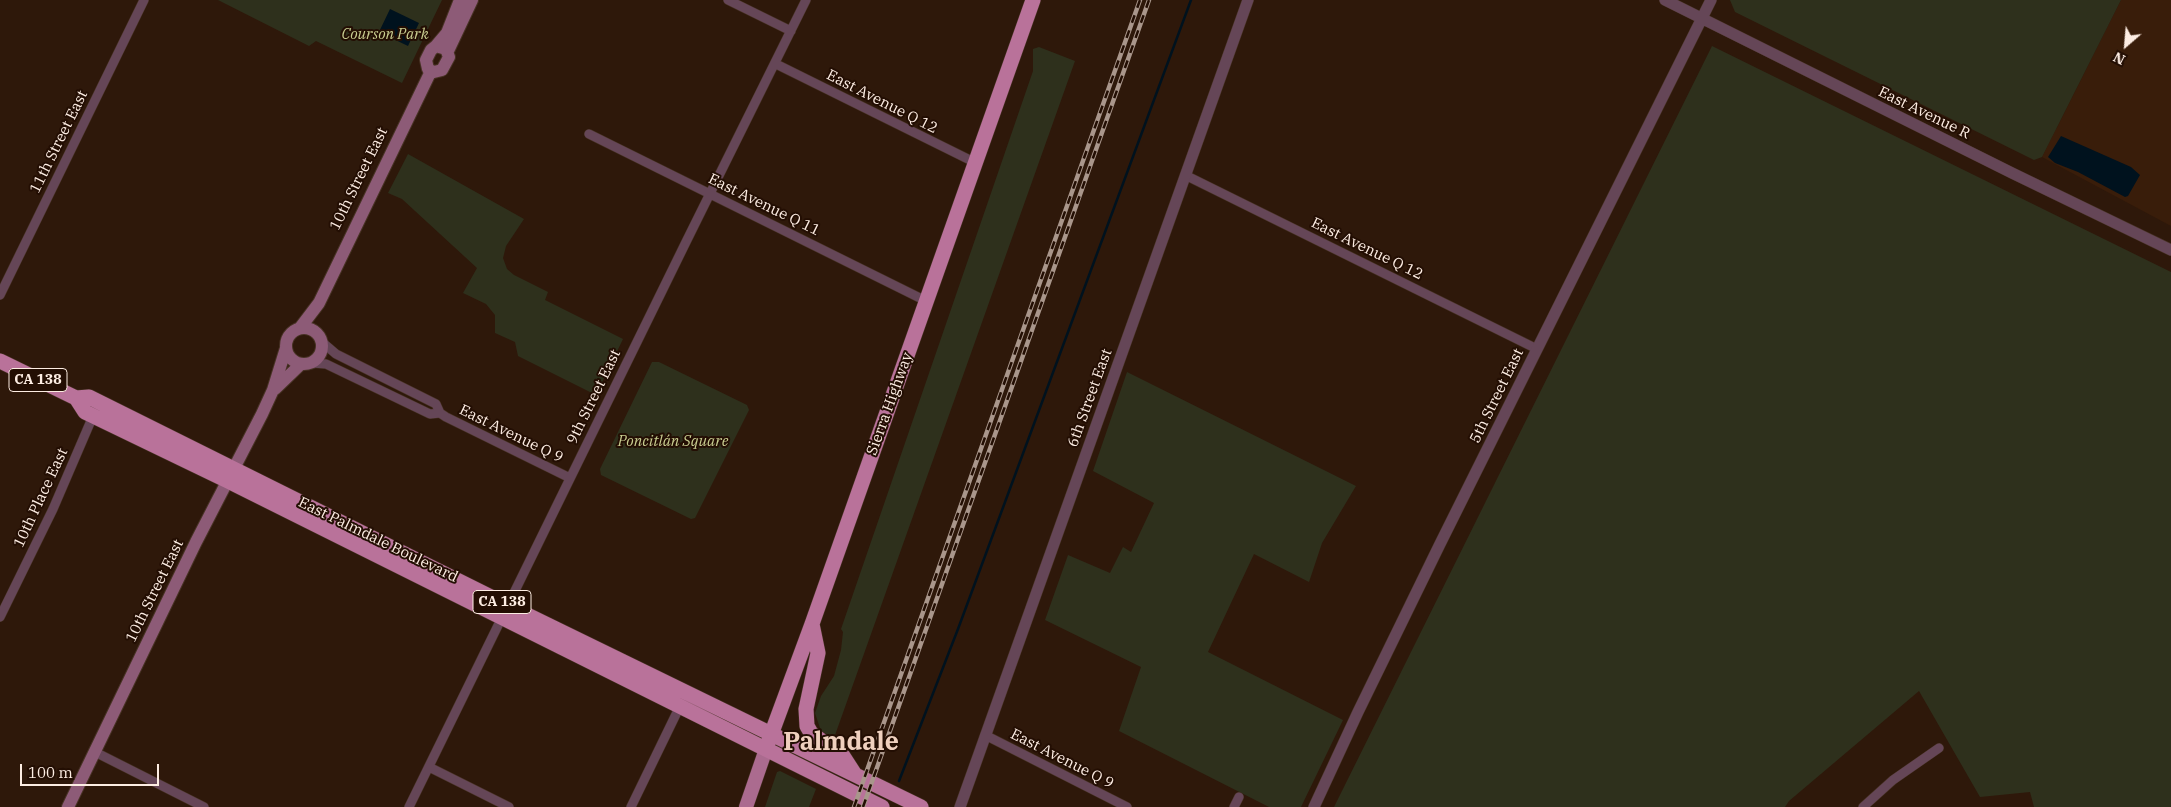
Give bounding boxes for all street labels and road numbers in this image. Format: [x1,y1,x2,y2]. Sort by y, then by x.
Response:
street label: East Avenue Q 12 [823,66,941,138]
street label: East Avenue R [1875,83,1973,143]
street label: 11th Street East [26,88,92,196]
street label: 10th Street East [326,125,392,233]
street label: East Avenue Q 11 [705,170,823,240]
street label: East Avenue Q 12 [1308,214,1426,284]
street label: 6th Street East [1064,346,1116,450]
street label: 5th Street East [1466,346,1528,446]
street label: 9th Street East [563,347,625,447]
street label: Sierra Highway [863,350,917,458]
road number: CA 138 [9,368,67,392]
street label: East Avenue Q 9 [456,401,566,467]
street label: 10th Place East [10,445,72,551]
street label: East Palmdale Boulevard [295,493,461,587]
street label: 10th Street East [122,537,188,645]
road number: CA 138 [473,590,531,614]
street label: East Avenue Q 9 [1007,725,1117,793]

